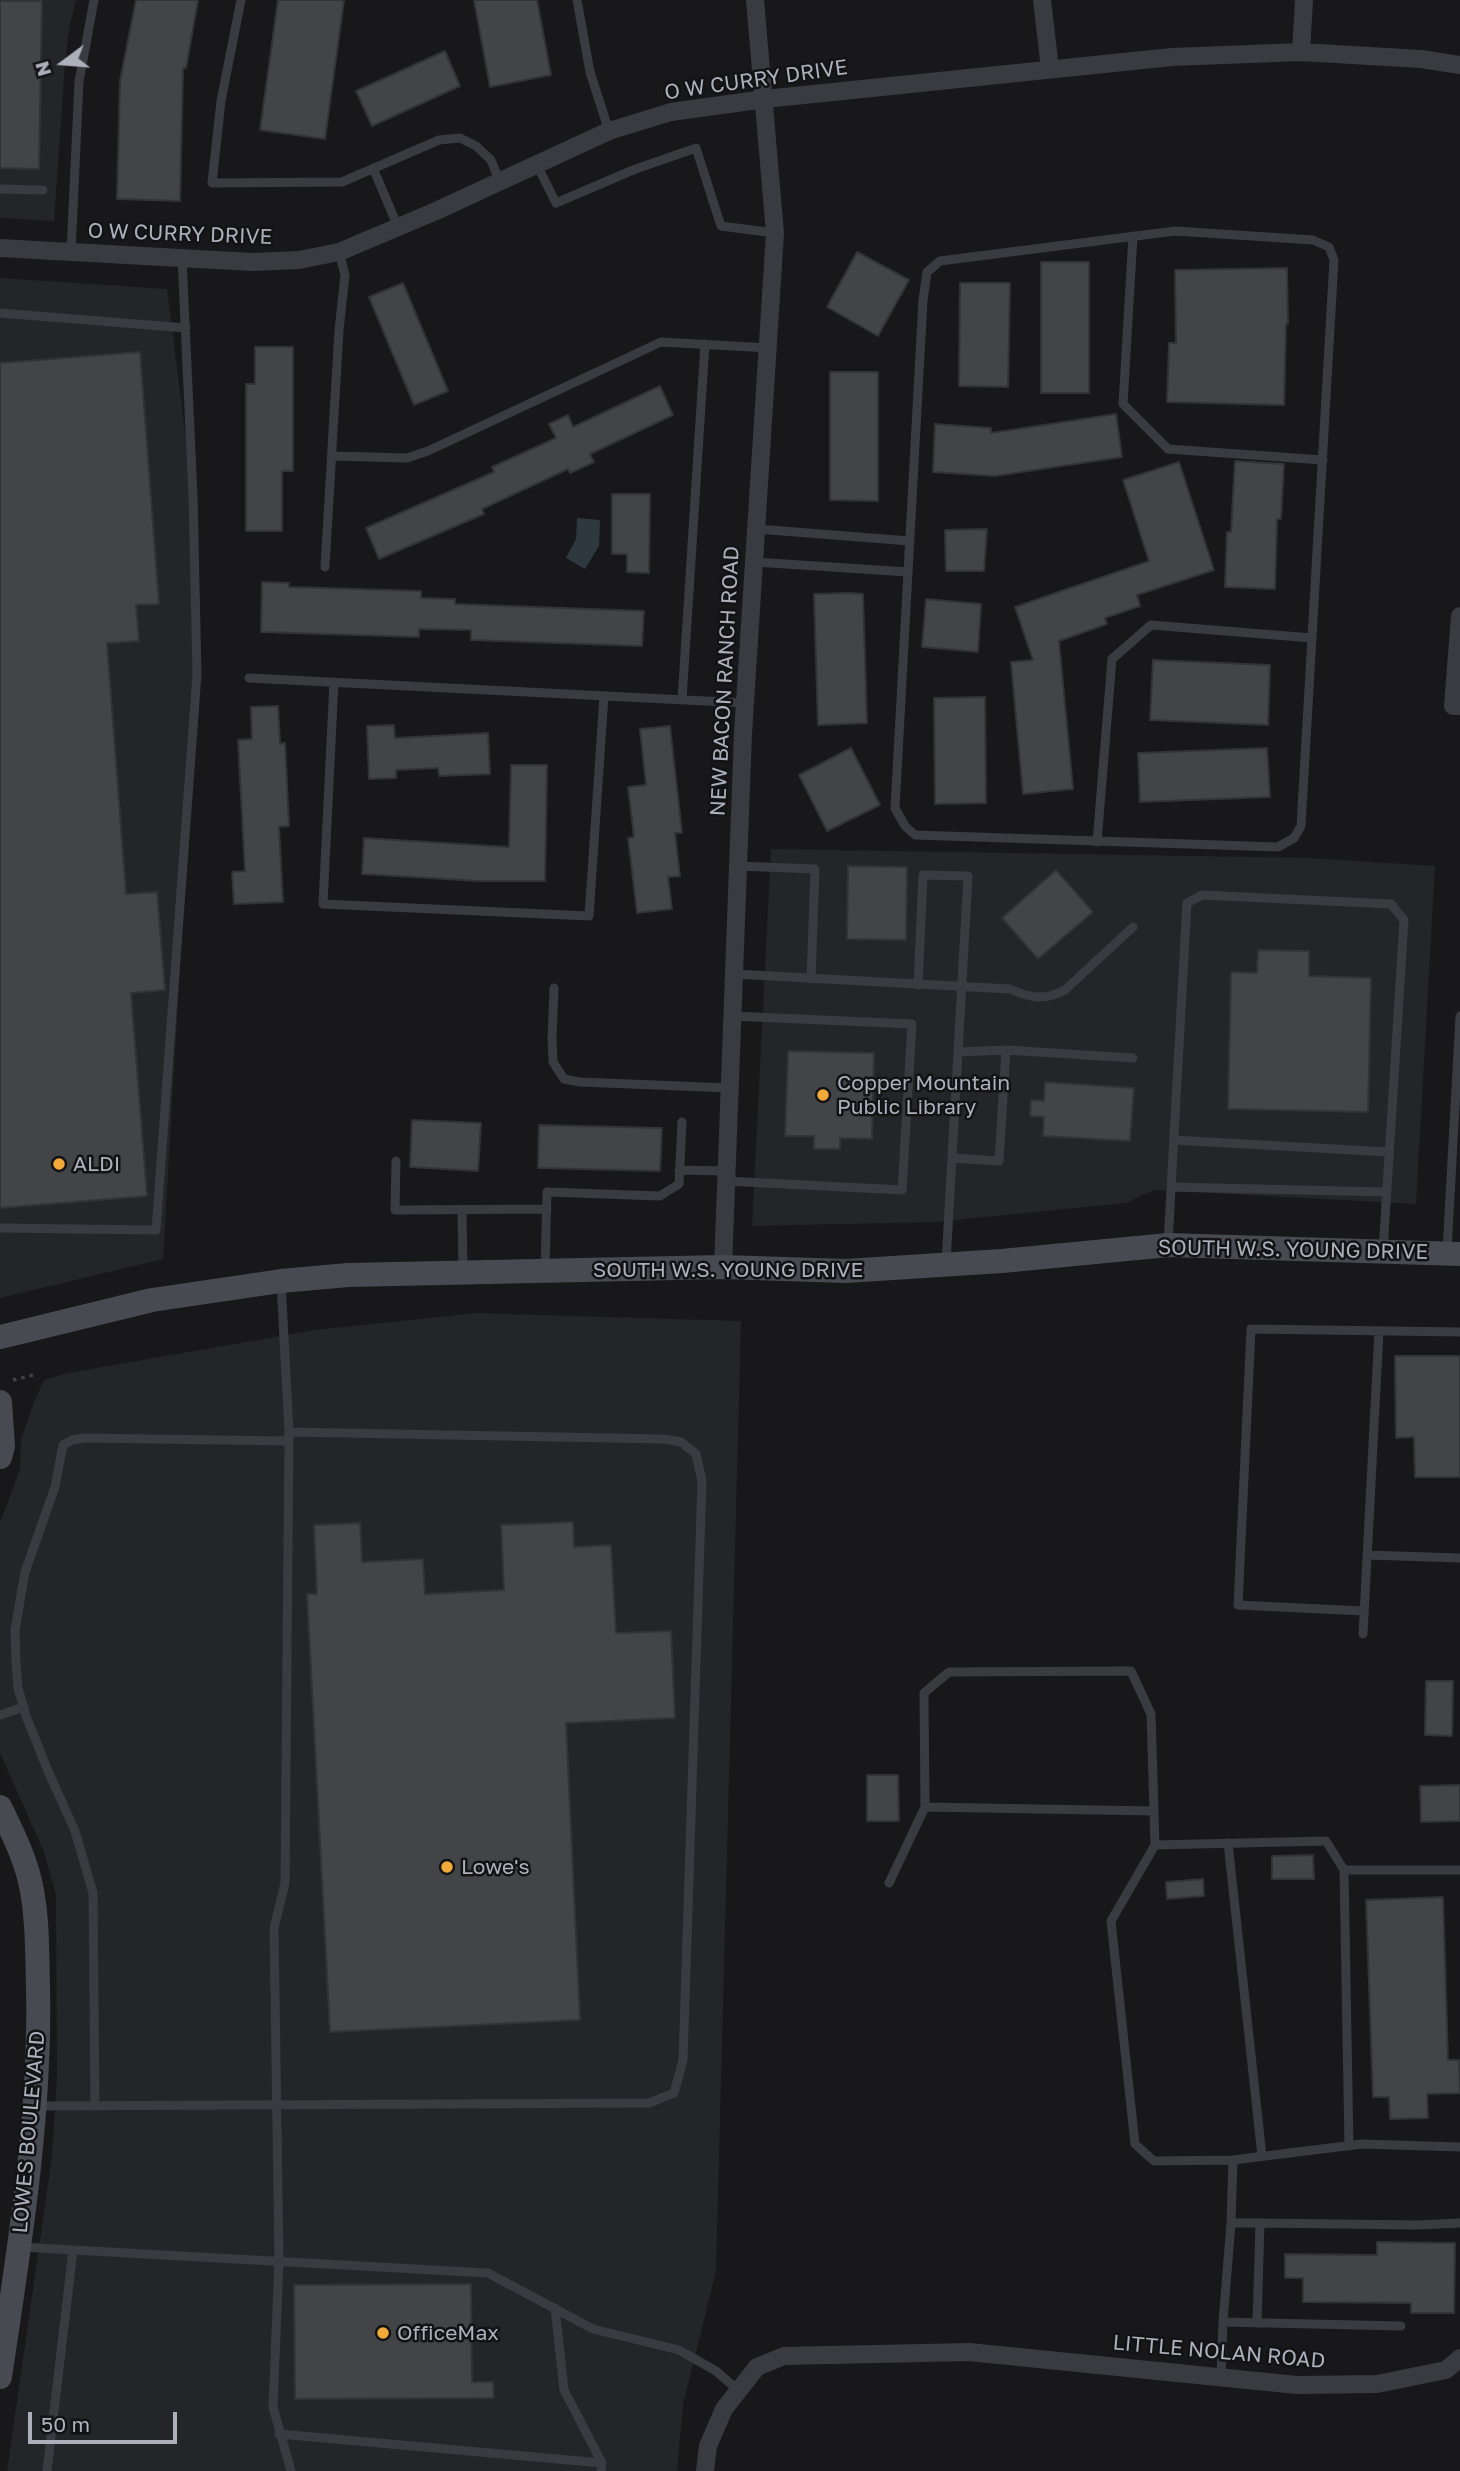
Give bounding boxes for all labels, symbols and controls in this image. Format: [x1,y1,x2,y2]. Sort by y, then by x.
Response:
north arrow [28,28,98,98]
street label: O W CURRY DRIVE [663,55,849,105]
text: N [29,59,55,79]
street label: O W CURRY DRIVE [87,218,273,250]
street label: NEW BACON RANCH ROAD [705,545,745,817]
place label: Copper Mountain Public Library [837,1070,1010,1120]
marker: Copper Mountain Public Library [815,1087,831,1103]
place label: ALDI [73,1151,120,1177]
marker: ALDI [51,1156,67,1172]
street label: SOUTH W.S. YOUNG DRIVE [1158,1235,1428,1265]
street label: SOUTH W.S. YOUNG DRIVE [593,1257,863,1283]
place label: Lowe's [461,1854,530,1880]
marker: Lowe's [439,1859,455,1875]
street label: LOWES BOULEVARD [8,2030,50,2234]
place label: OfficeMax [397,2320,499,2346]
marker: OfficeMax [375,2325,391,2341]
street label: LITTLE NOLAN ROAD [1112,2330,1326,2374]
scale bar [32,2398,180,2442]
text: 50 m [41,2411,90,2437]

